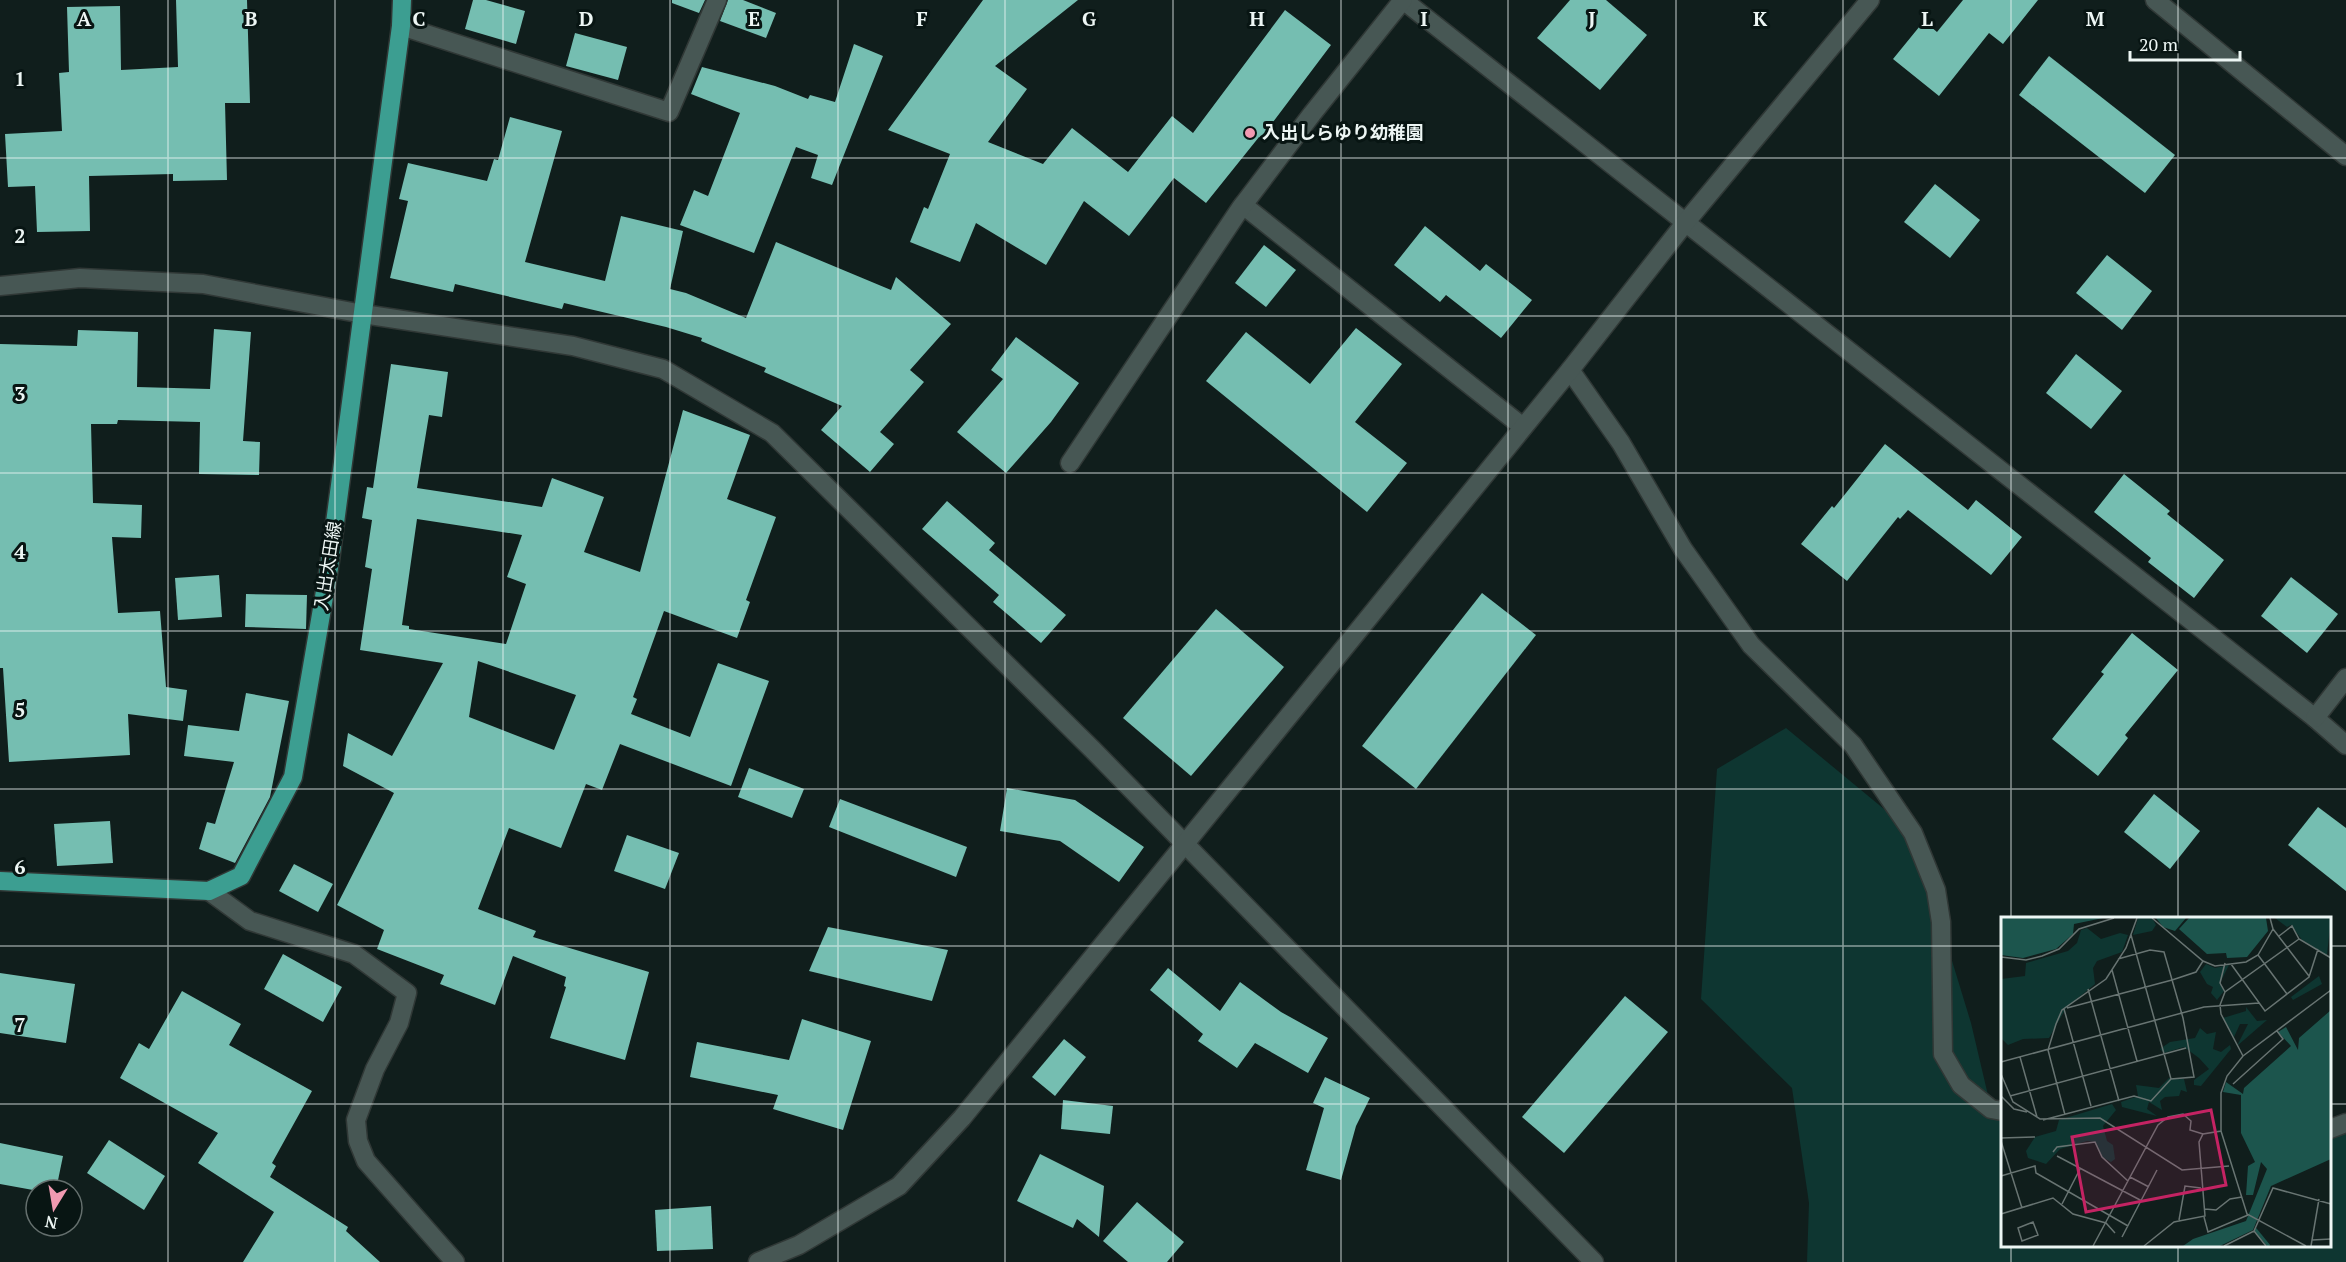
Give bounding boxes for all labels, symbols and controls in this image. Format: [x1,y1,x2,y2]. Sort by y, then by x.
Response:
text: A [77,5,92,32]
text: B [245,5,258,32]
text: C [412,5,426,32]
text: D [579,5,593,32]
text: E [748,5,760,32]
text: F [916,5,928,32]
text: G [1082,5,1096,32]
text: H [1249,5,1265,32]
text: I [1420,5,1428,32]
text: J [1588,5,1596,32]
text: K [1753,5,1768,32]
text: L [1921,5,1933,32]
text: M [2086,5,2105,32]
scale bar [2130,24,2240,62]
text: 20 m [2139,32,2179,56]
text: 1 [14,65,26,92]
place label: 入出しらゆり幼稚園 [1262,120,1424,144]
marker: 入出しらゆり幼稚園 [1243,126,1257,140]
text: 2 [14,222,26,249]
text: 3 [14,380,26,407]
street label: 入出太田線 [308,520,346,612]
text: 4 [14,538,26,565]
text: 5 [14,696,26,723]
text: 6 [14,853,26,880]
inset map [2001,917,2331,1247]
text: 7 [14,1011,26,1038]
north arrow [24,1178,84,1238]
text: N [43,1211,59,1235]

